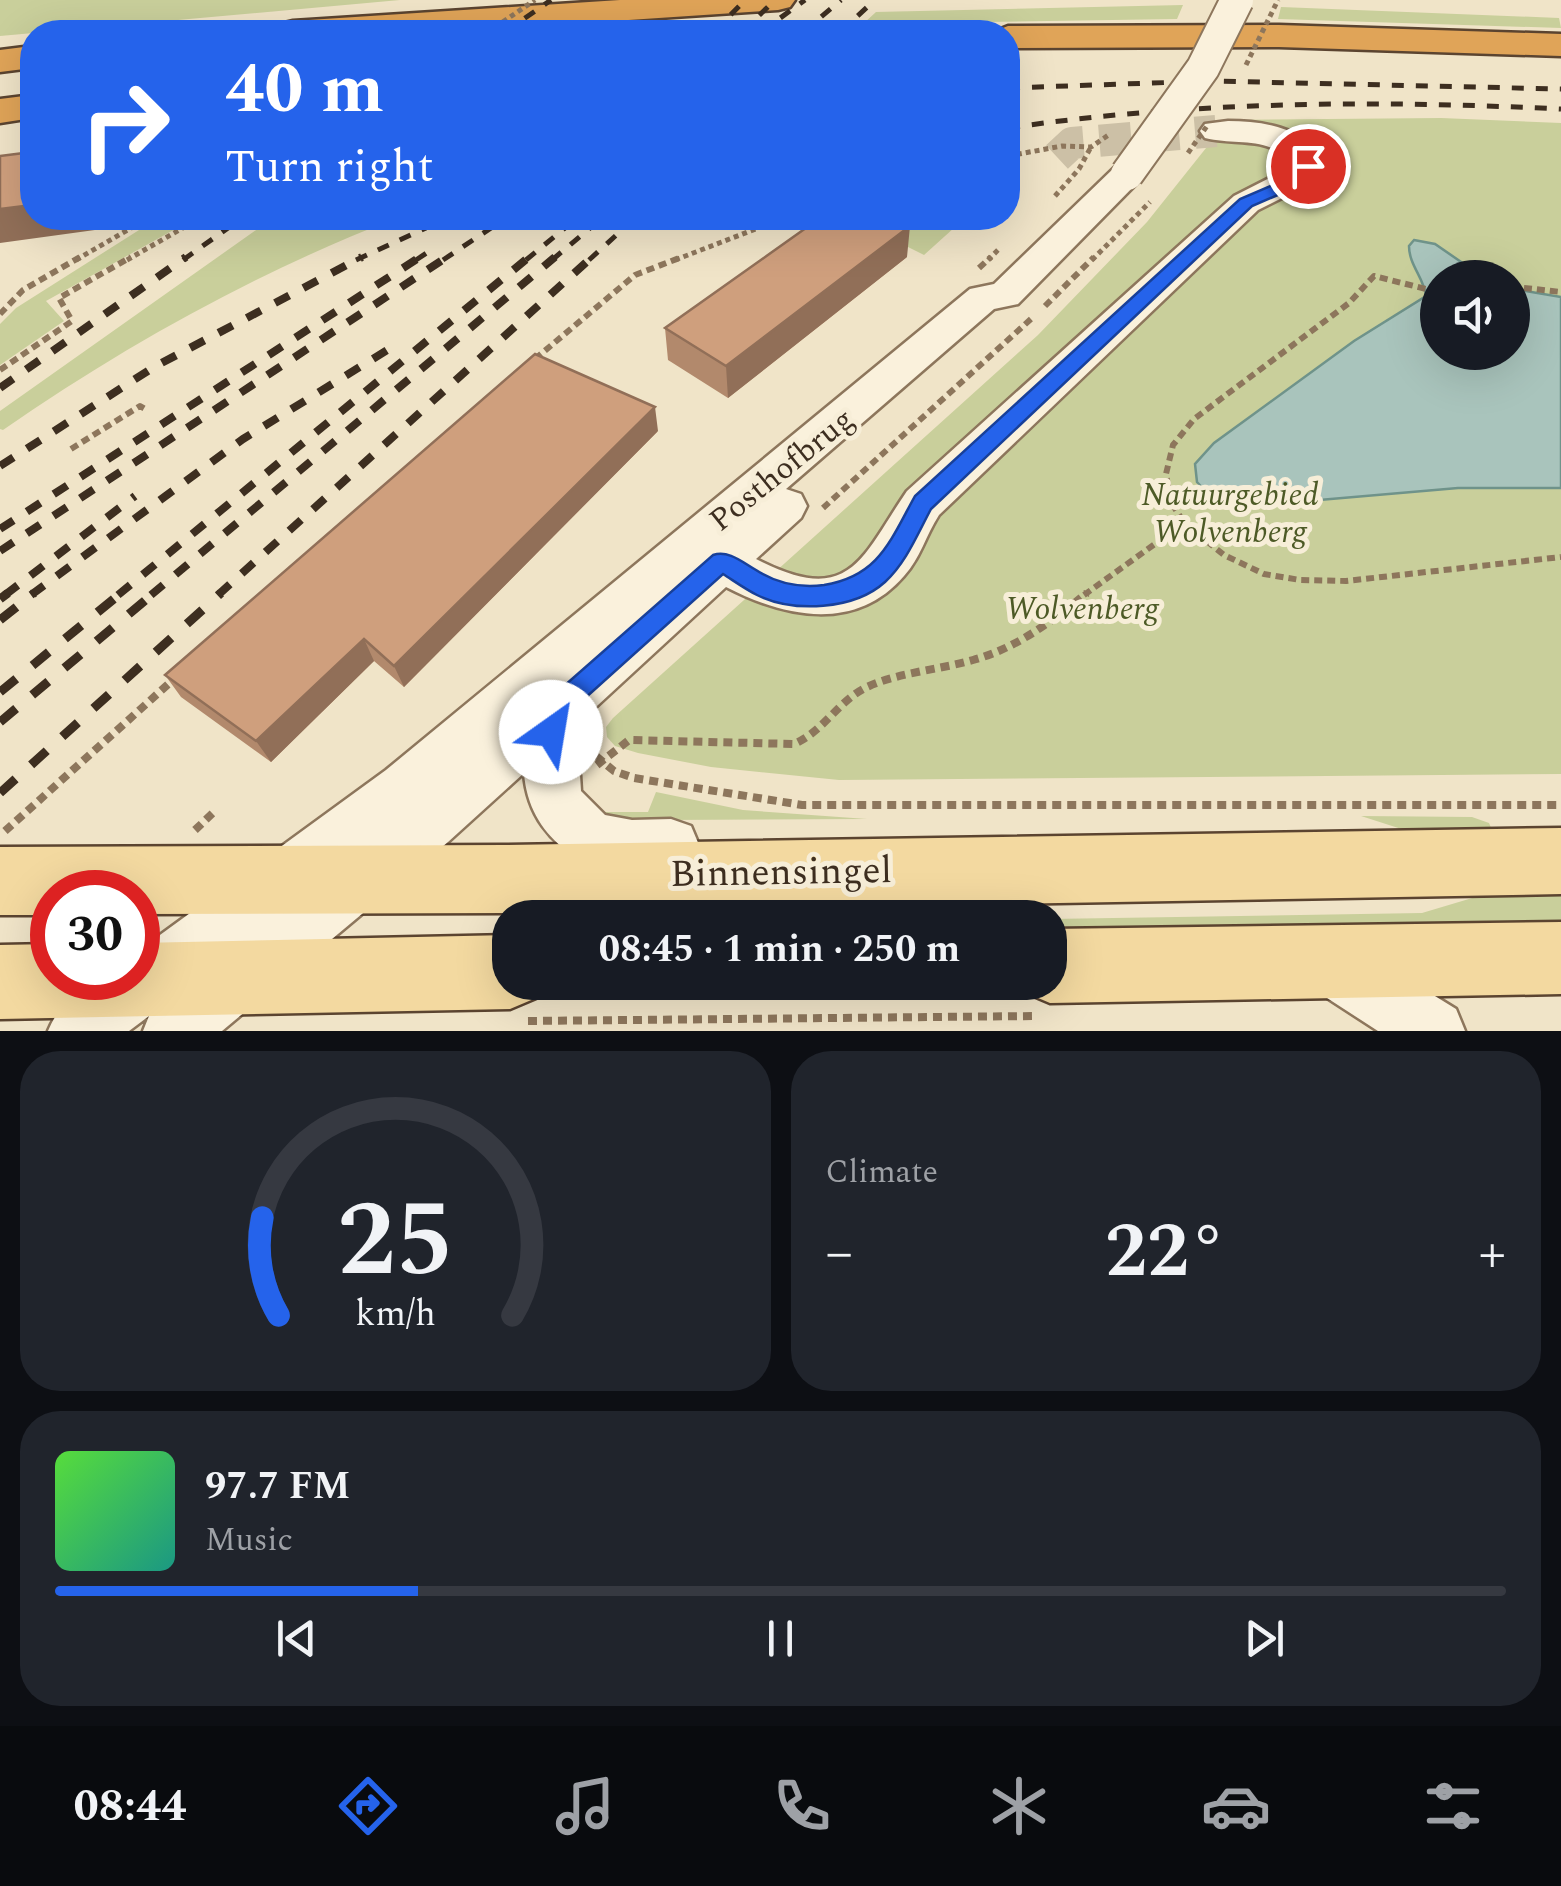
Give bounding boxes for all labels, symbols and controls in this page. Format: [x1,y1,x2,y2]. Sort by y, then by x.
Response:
text: 40 m [225,37,384,143]
icon: right [60,60,190,190]
pin [1266,124,1351,209]
text: Turn right [225,133,434,202]
icon: arrive [1281,139,1336,194]
map controls [1420,260,1530,370]
button: sound [1420,260,1530,370]
street label: Posthofbrug [699,396,865,544]
park label: Natuurgebied Wolvenberg [1141,471,1319,557]
park label: Wolvenberg [1006,585,1159,634]
position arrow [499,680,603,784]
street label: Binnensingel [670,842,892,904]
speed limit sign: 30 [30,870,160,1000]
text: 08:45 · 1 min · 250 m [599,921,960,979]
text: Climate [826,1148,938,1197]
text: 25 [337,1163,454,1321]
text: 22° [1105,1196,1227,1310]
text: − [826,1212,853,1295]
text: + [1478,1212,1506,1295]
text: km/h [355,1287,435,1342]
text: 97.7 FM [205,1458,350,1516]
text: Music [205,1516,293,1565]
icon: previous [269,1611,324,1666]
icon: pause [753,1611,808,1666]
icon: next [1237,1611,1292,1666]
icon: directions [333,1771,403,1841]
icon: music [550,1771,620,1841]
icon: phone [767,1771,837,1841]
icon: climate [984,1771,1054,1841]
icon: car [1201,1771,1271,1841]
icon: filters [1418,1771,1488,1841]
text: 08:44 [73,1772,186,1841]

